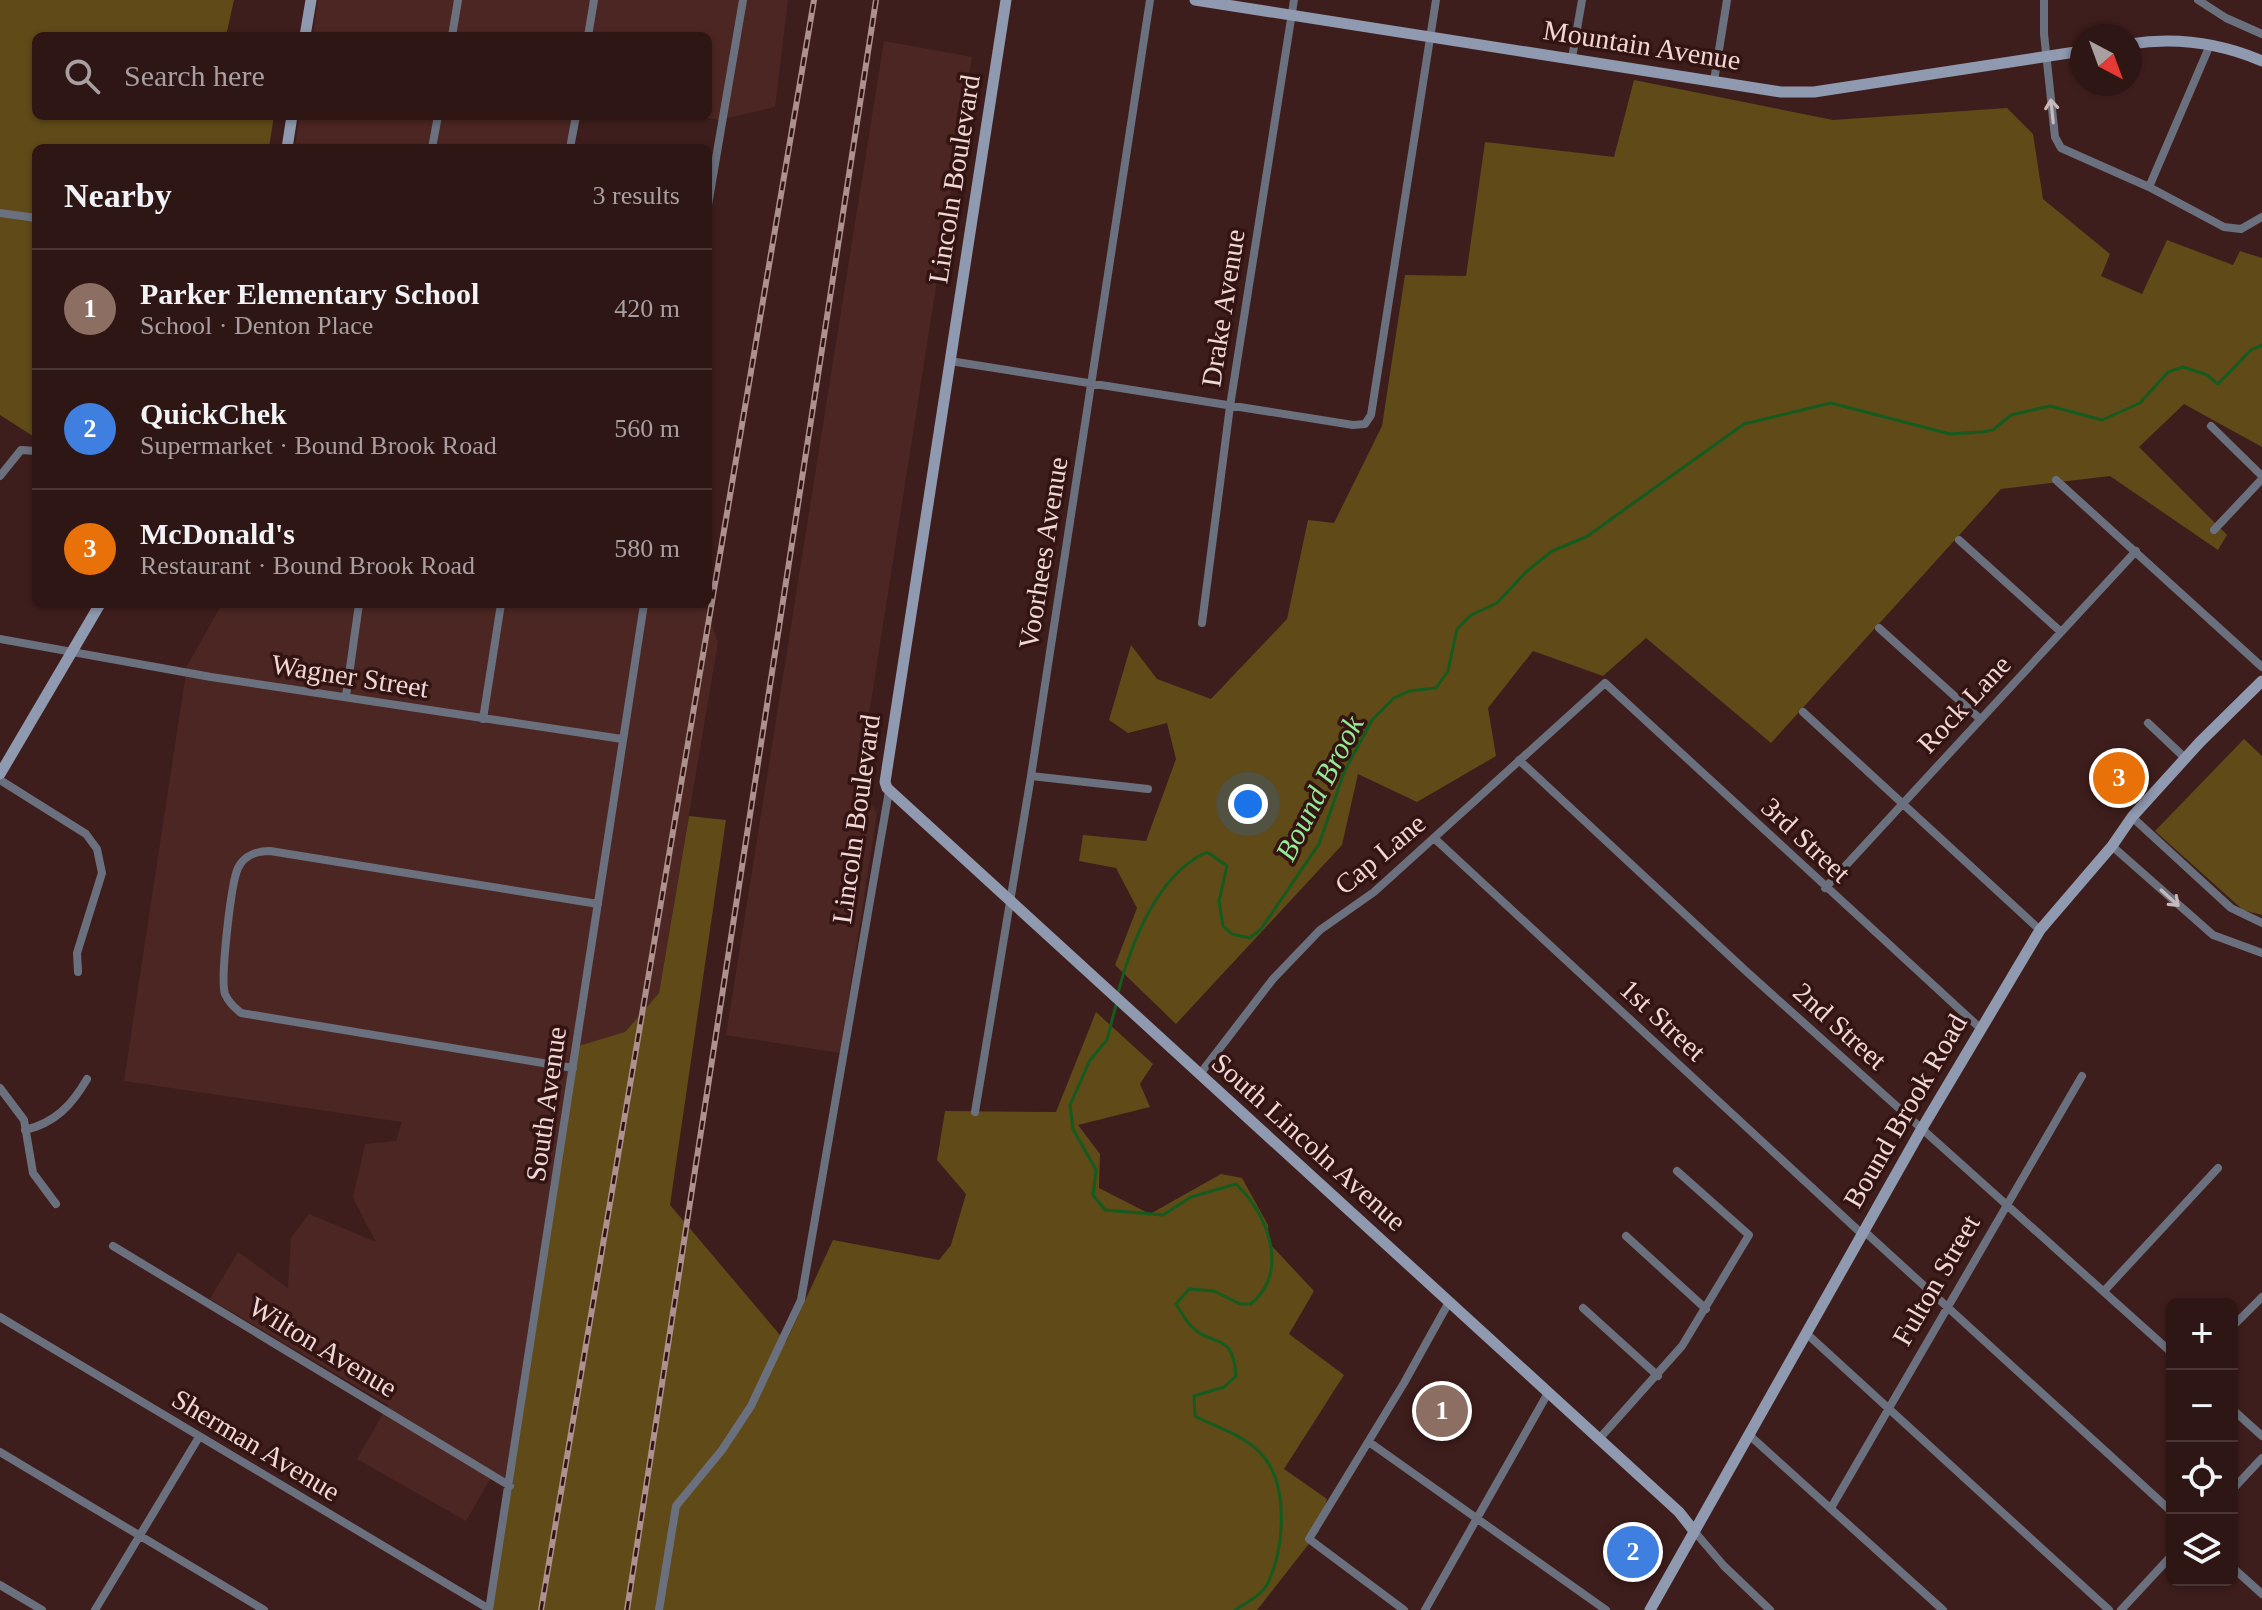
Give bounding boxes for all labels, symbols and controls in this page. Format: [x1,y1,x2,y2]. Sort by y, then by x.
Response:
street label: Mountain Avenue [1541,14,1743,76]
north arrow [2070,24,2142,96]
search box [32,32,712,120]
icon: search [60,54,104,98]
text: Search here [124,59,265,92]
street label: Lincoln Boulevard [922,73,986,285]
one-way arrow [2044,98,2059,125]
text: Nearby [64,177,172,214]
text: 3 results [593,181,680,210]
street label: Drake Avenue [1195,227,1251,389]
text: Parker Elementary School [140,277,479,310]
text: 1 [84,294,97,323]
text: 420 m [614,294,680,323]
text: School · Denton Place [140,311,373,340]
text: QuickChek [140,397,287,430]
text: 2 [84,414,97,443]
text: 560 m [614,414,680,443]
text: Supermarket · Bound Brook Road [140,431,497,460]
street label: Voorhees Avenue [1013,455,1073,651]
text: McDonald's [140,517,295,550]
text: 3 [84,534,97,563]
text: 580 m [614,534,680,563]
text: Restaurant · Bound Brook Road [140,551,475,580]
street label: Wagner Street [269,648,431,704]
street label: Rock Lane [1911,649,2017,759]
water label: Bound Brook [1268,709,1370,866]
street label: Lincoln Boulevard [826,713,886,925]
pin: 3 [2093,748,2145,808]
your location [1228,784,1268,824]
street label: 3rd Street [1755,791,1857,889]
street label: Cap Lane [1329,807,1431,901]
one-way arrow [2159,889,2179,907]
street label: 1st Street [1614,973,1712,1067]
street label: 2nd Street [1787,976,1893,1076]
street label: Bound Brook Road [1837,1009,1973,1213]
street label: South Avenue [520,1025,572,1183]
street label: South Lincoln Avenue [1206,1047,1412,1237]
street label: Fulton Street [1886,1209,1986,1351]
street label: Wilton Avenue [243,1291,403,1403]
map controls [2166,1298,2238,1586]
button: + [2166,1298,2238,1370]
button: − [2166,1370,2238,1442]
pin: 1 [1416,1381,1468,1441]
street label: Sherman Avenue [167,1383,345,1507]
button: locate [2166,1442,2238,1514]
button: layers [2166,1514,2238,1586]
pin: 2 [1607,1522,1659,1582]

